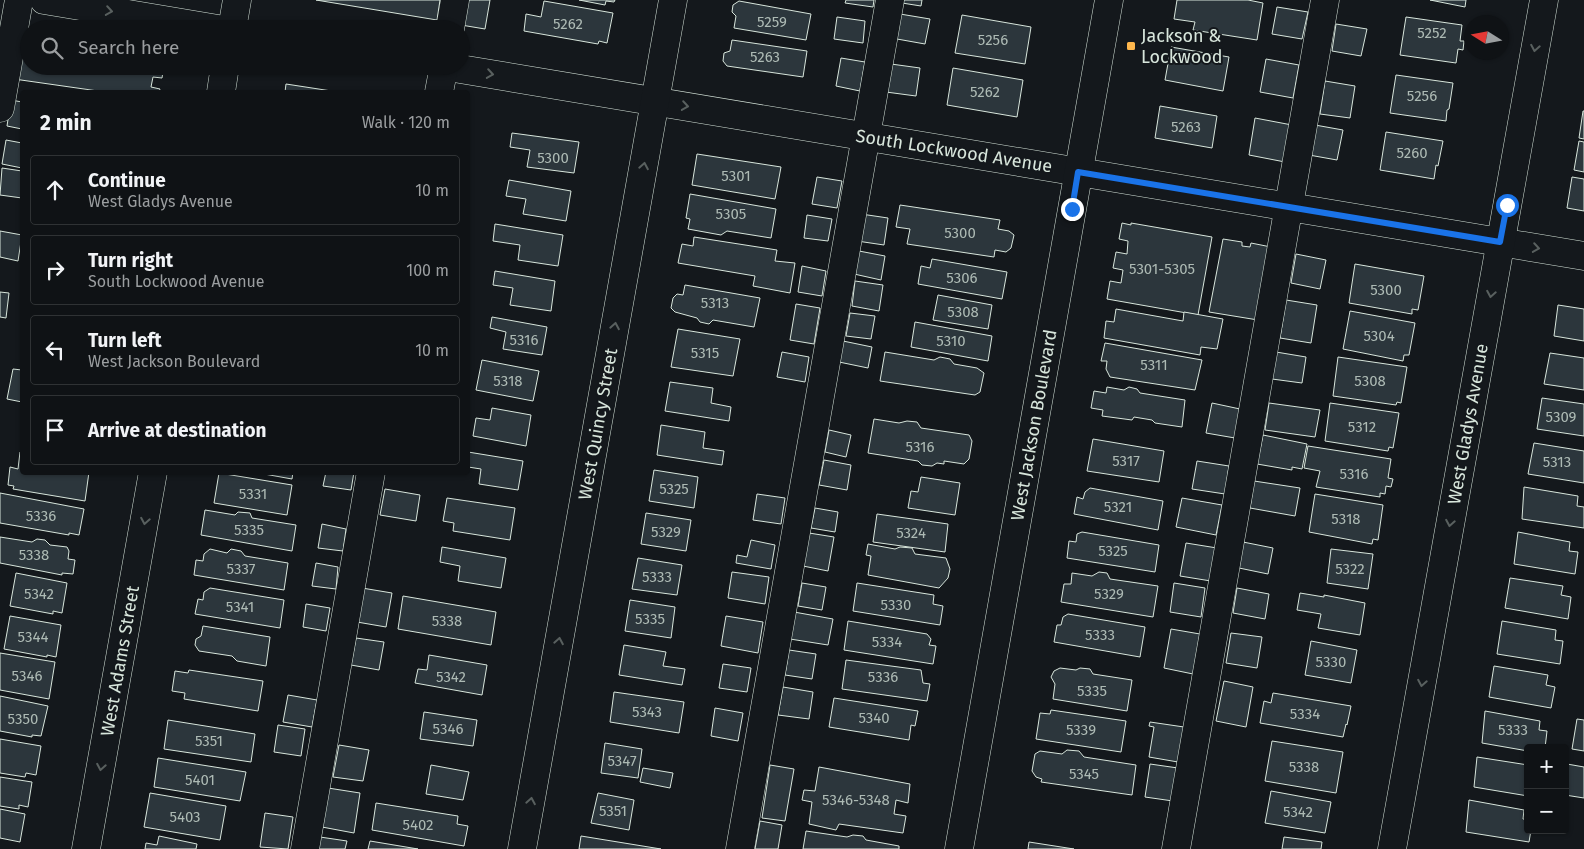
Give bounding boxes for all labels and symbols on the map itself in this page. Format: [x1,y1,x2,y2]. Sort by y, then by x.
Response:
one-way arrow [105,5,113,15]
house number: 5259 [757,13,787,31]
house number: 5262 [553,15,583,33]
north arrow [1464,15,1509,60]
house number: 5252 [1417,24,1447,42]
place label: Jackson & Lockwood [1141,25,1223,68]
house number: 5256 [978,31,1008,49]
marker: Jackson & Lockwood [1125,40,1137,52]
one-way arrow [1530,44,1541,52]
house number: 5263 [750,48,780,66]
one-way arrow [486,69,494,79]
house number: 5262 [970,83,1000,101]
house number: 5256 [1407,87,1437,105]
one-way arrow [680,101,689,111]
house number: 5263 [1171,118,1201,136]
street label: South Lockwood Avenue [854,125,1054,177]
house number: 5260 [1396,144,1428,162]
house number: 5300 [537,149,569,167]
one-way arrow [638,162,648,170]
house number: 5301 [721,167,751,185]
route start [1496,194,1519,217]
route end [1061,198,1084,221]
house number: 5305 [716,205,746,223]
house number: 5300 [944,224,976,242]
one-way arrow [1531,242,1540,252]
house number: 5301-5305 [1129,260,1195,278]
house number: 5306 [946,269,978,287]
house number: 5300 [1370,281,1402,299]
one-way arrow [1486,290,1496,298]
house number: 5313 [701,294,729,312]
house number: 5308 [947,303,979,321]
one-way arrow [610,322,620,330]
house number: 5304 [1363,327,1395,345]
street label: West Jackson Boulevard [1006,328,1062,522]
house number: 5316 [509,331,539,349]
house number: 5310 [936,332,966,350]
street label: West Gladys Avenue [1443,342,1493,506]
house number: 5315 [691,344,719,362]
street label: West Quincy Street [574,346,622,502]
house number: 5311 [1140,356,1168,374]
house number: 5318 [493,372,523,390]
house number: 5308 [1354,372,1386,390]
house number: 5309 [1546,408,1577,426]
house number: 5312 [1348,418,1376,436]
house number: 5316 [905,438,935,456]
house number: 5317 [1112,452,1140,470]
house number: 5313 [1543,453,1571,471]
house number: 5316 [1339,465,1369,483]
house number: 5325 [659,480,689,498]
house number: 5331 [239,485,267,503]
house number: 5321 [1104,498,1132,516]
house number: 5336 [26,507,56,525]
house number: 5318 [1331,510,1361,528]
one-way arrow [140,516,150,525]
one-way arrow [1446,519,1456,527]
house number: 5335 [234,521,264,539]
house number: 5329 [651,523,681,541]
house number: 5324 [896,524,926,542]
house number: 5325 [1098,542,1128,560]
house number: 5338 [19,546,49,564]
house number: 5337 [227,560,256,578]
house number: 5322 [1335,560,1365,578]
house number: 5333 [642,568,672,586]
street label: West Adams Street [96,584,144,738]
house number: 5342 [24,585,54,603]
house number: 5329 [1094,585,1124,603]
house number: 5330 [881,596,911,614]
house number: 5341 [226,598,254,616]
house number: 5335 [635,610,665,628]
house number: 5338 [432,612,462,630]
house number: 5333 [1085,626,1115,644]
house number: 5344 [18,628,48,646]
house number: 5334 [872,633,902,651]
one-way arrow [554,637,564,645]
house number: 5330 [1316,653,1346,671]
house number: 5346 [12,667,42,685]
house number: 5342 [436,668,466,686]
house number: 5336 [868,668,898,686]
one-way arrow [1417,679,1427,687]
house number: 5335 [1077,682,1107,700]
house number: 5343 [632,703,662,721]
house number: 5334 [1290,705,1320,723]
house number: 5340 [858,709,890,727]
house number: 5350 [8,710,38,728]
house number: 5346 [433,720,463,738]
house number: 5339 [1066,721,1096,739]
house number: 5333 [1498,721,1528,739]
house number: 5351 [195,732,223,750]
house number: 5347 [607,752,637,770]
house number: 5338 [1289,758,1319,776]
one-way arrow [97,762,107,771]
house number: 5345 [1069,765,1099,783]
house number: 5401 [185,771,215,789]
house number: 5346-5348 [822,791,890,809]
one-way arrow [525,797,535,805]
house number: 5351 [599,802,627,820]
house number: 5342 [1283,803,1313,821]
house number: 5403 [169,808,201,826]
house number: 5402 [402,816,434,834]

